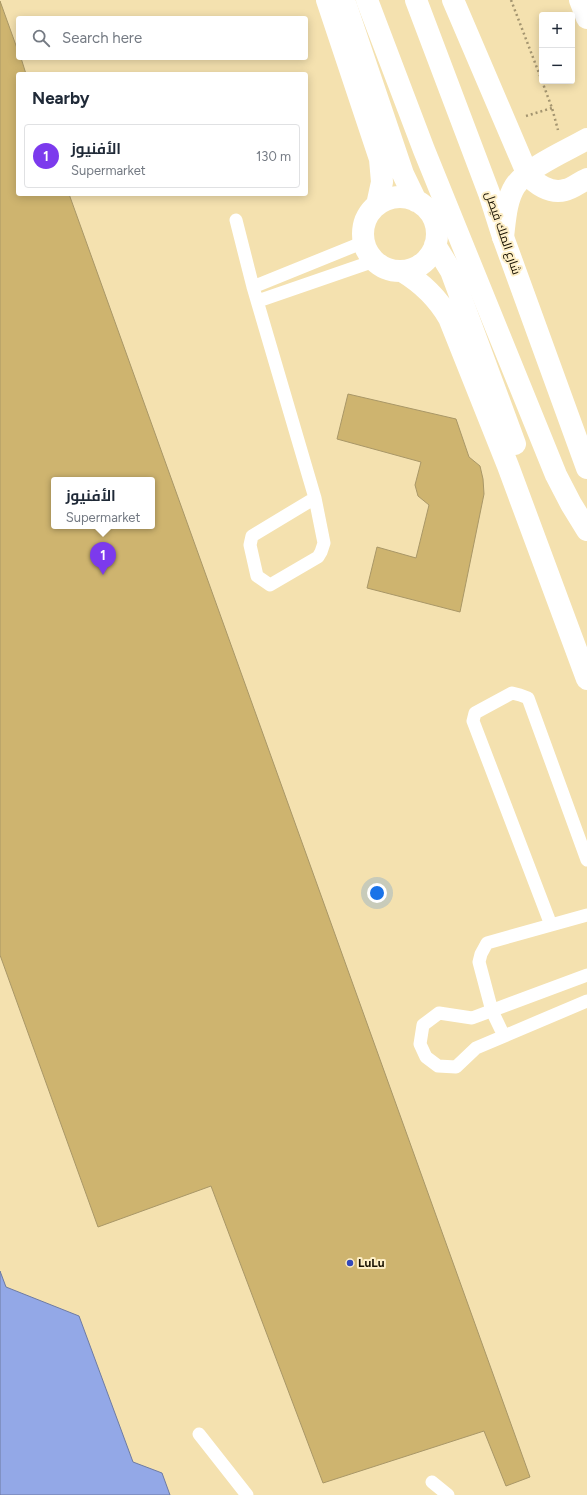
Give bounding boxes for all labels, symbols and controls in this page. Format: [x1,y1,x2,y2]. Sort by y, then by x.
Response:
map controls [539,12,575,84]
button: + [539,12,575,48]
search box [16,16,308,60]
icon: search [30,27,52,49]
text: Search here [62,29,142,47]
button: − [539,48,575,84]
text: Nearby [32,88,90,108]
text: الأفنيوز [71,140,121,158]
text: 1 [43,149,49,164]
text: 130 m [256,149,291,164]
text: Supermarket [71,163,146,178]
street label: شارع الملك فيصل [481,190,524,277]
popup [51,477,155,529]
text: الأفنيوز [66,487,116,505]
text: Supermarket [66,510,140,525]
pin: 1 [90,542,116,575]
your location [367,883,387,903]
place label: LuLu [358,1256,385,1270]
marker: LuLu [345,1258,355,1268]

